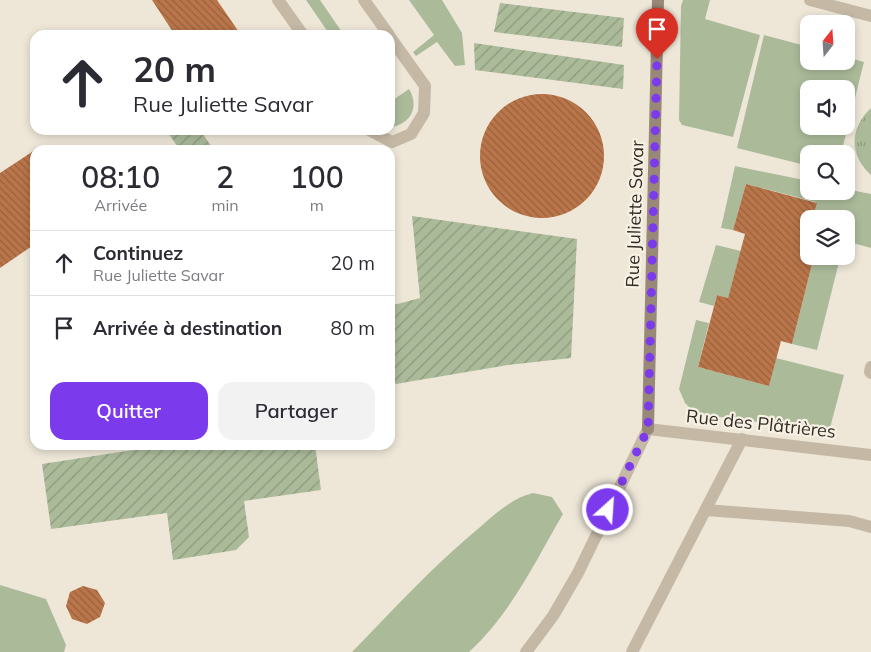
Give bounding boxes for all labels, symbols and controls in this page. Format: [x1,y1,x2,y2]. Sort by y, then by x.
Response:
pin [636,8,678,59]
icon: arrive [643,15,671,43]
north arrow [800,15,855,70]
map controls [800,15,855,265]
text: 20 m [133,47,216,91]
icon: ahead [50,50,115,115]
button: sound [800,80,855,135]
text: Rue Juliette Savar [133,90,313,118]
street label: Rue Juliette Savar [620,139,649,288]
button: search [800,145,855,200]
text: 08:10 [81,158,160,196]
text: 2 [216,158,234,196]
text: 100 [290,158,344,196]
text: Arrivée [94,195,147,215]
text: min [211,195,239,215]
text: m [310,195,324,215]
button: layers [800,210,855,265]
text: Continuez [93,241,183,265]
icon: ahead [50,249,78,277]
text: 20 m [331,251,375,275]
text: Rue Juliette Savar [93,265,224,285]
icon: arrive [50,314,78,342]
text: Arrivée à destination [93,316,282,340]
text: 80 m [331,316,375,340]
button: Quitter [50,382,208,440]
button: Partager [218,382,375,440]
street label: Rue des Plâtrières [685,404,837,443]
position arrow [581,483,633,535]

